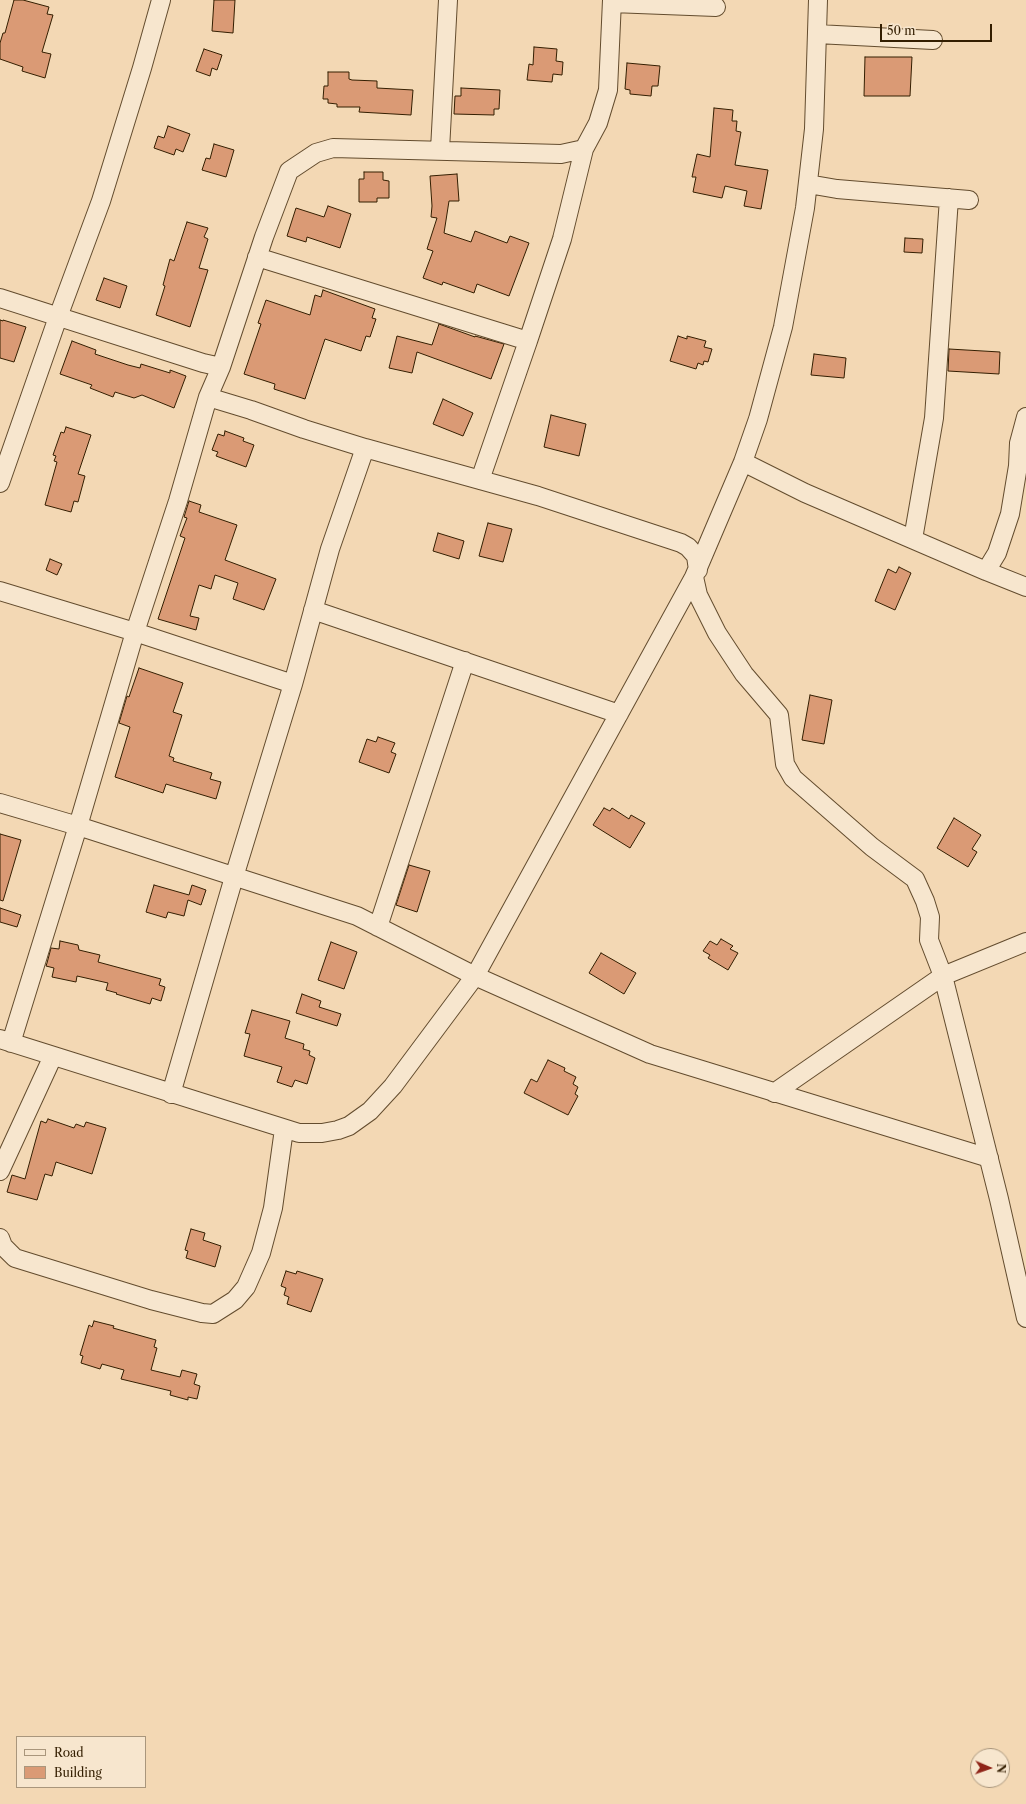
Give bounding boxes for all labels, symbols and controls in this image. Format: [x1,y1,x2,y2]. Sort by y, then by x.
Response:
scale bar [882,16,994,42]
text: 50 m [887,23,916,38]
legend [16,1736,146,1788]
text: Road [54,1745,84,1760]
north arrow [970,1748,1010,1788]
text: N [994,1763,1008,1773]
text: Building [54,1765,102,1780]

